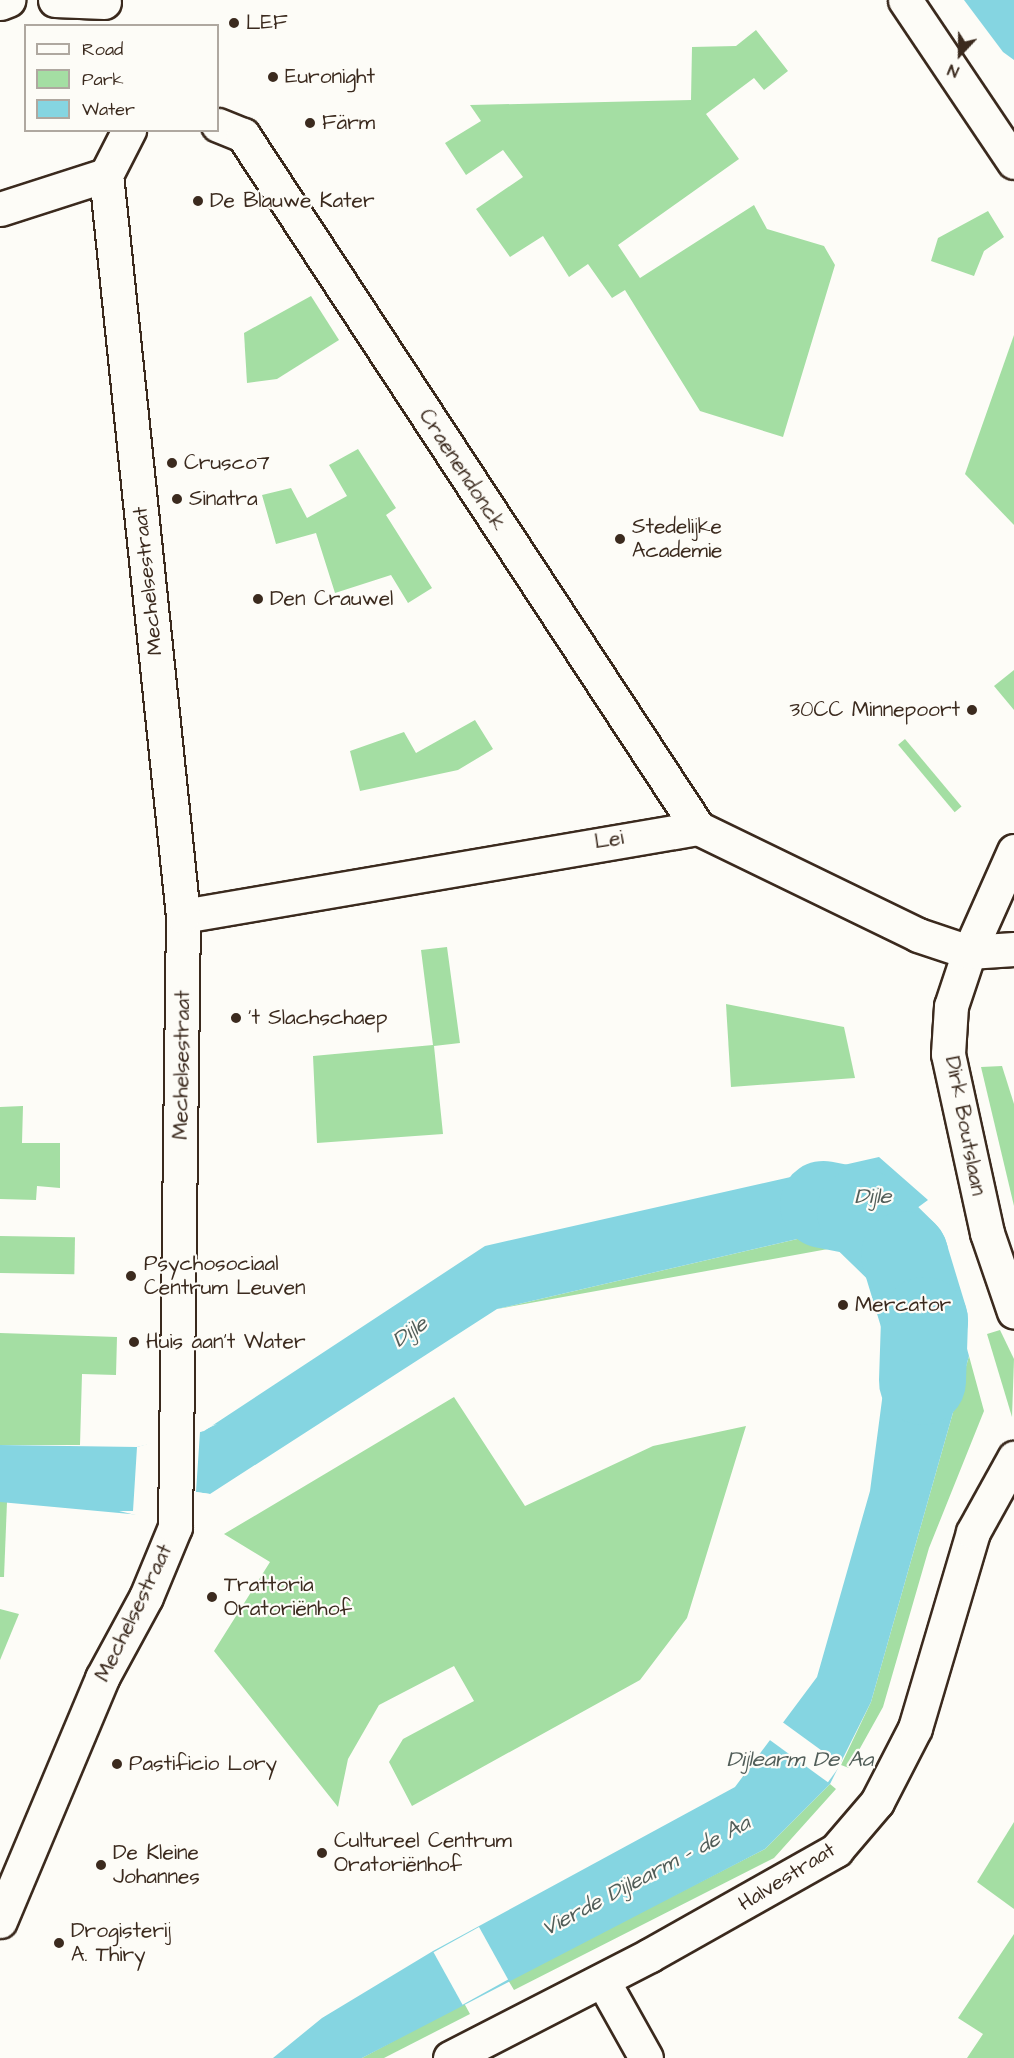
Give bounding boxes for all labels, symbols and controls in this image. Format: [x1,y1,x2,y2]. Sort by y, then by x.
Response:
place label: LEF [246,10,288,36]
marker: LEF [227,16,241,30]
legend [24,24,219,132]
north arrow [930,24,990,84]
text: Road [82,37,123,62]
text: N [944,59,962,83]
place label: Euronight [285,64,375,90]
text: Park [82,67,124,92]
marker: Euronight [266,70,280,84]
text: Water [82,97,135,122]
place label: Färm [322,110,375,136]
marker: Färm [303,116,317,130]
place label: De Blauwe Kater [210,188,375,214]
marker: De Blauwe Kater [191,194,205,208]
street label: Craenendonck [413,404,511,536]
place label: Crusco7 [184,450,270,476]
marker: Crusco7 [165,456,179,470]
place label: Sinatra [189,486,258,512]
marker: Sinatra [170,492,184,506]
street label: Mechelsestraat [128,505,168,657]
place label: Stedelijke Academie [632,514,722,564]
marker: Stedelijke Academie [613,532,627,546]
place label: Den Crauwel [270,586,393,612]
marker: Den Crauwel [251,592,265,606]
place label: 30CC Minnepoort [790,697,960,723]
marker: 30CC Minnepoort [965,703,979,717]
street label: Lei [593,825,625,855]
street label: Mechelsestraat [168,990,196,1140]
place label: 't Slachschaep [248,1005,387,1031]
marker: 't Slachschaep [229,1011,243,1025]
street label: Dirk Boutslaan [939,1054,991,1198]
water label: Dijle [855,1184,891,1210]
place label: Psychosociaal Centrum Leuven [144,1251,306,1301]
marker: Psychosociaal Centrum Leuven [122,1267,140,1285]
place label: Mercator [855,1292,951,1318]
marker: Mercator [836,1298,850,1312]
water label: Dijle [387,1311,433,1353]
place label: Huis aan't Water [146,1329,306,1355]
marker: Huis aan't Water [127,1335,141,1349]
street label: Mechelsestraat [90,1540,178,1686]
place label: Trattoria Oratoriënhof [224,1572,352,1622]
marker: Trattoria Oratoriënhof [205,1590,219,1604]
water label: Dijlearm De Aa [727,1747,873,1773]
place label: Pastificio Lory [129,1751,277,1777]
marker: Pastificio Lory [110,1757,124,1771]
water label: Vierde Dijlearm - de Aa [537,1810,755,1942]
place label: Cultureel Centrum Oratoriënhof [334,1828,512,1878]
street label: Halvestraat [734,1837,840,1917]
place label: De Kleine Johannes [113,1840,200,1890]
marker: Cultureel Centrum Oratoriënhof [315,1846,329,1860]
marker: De Kleine Johannes [94,1858,108,1872]
place label: Drogisterij A. Thiry [71,1918,171,1968]
marker: Drogisterij A. Thiry [52,1936,66,1950]

